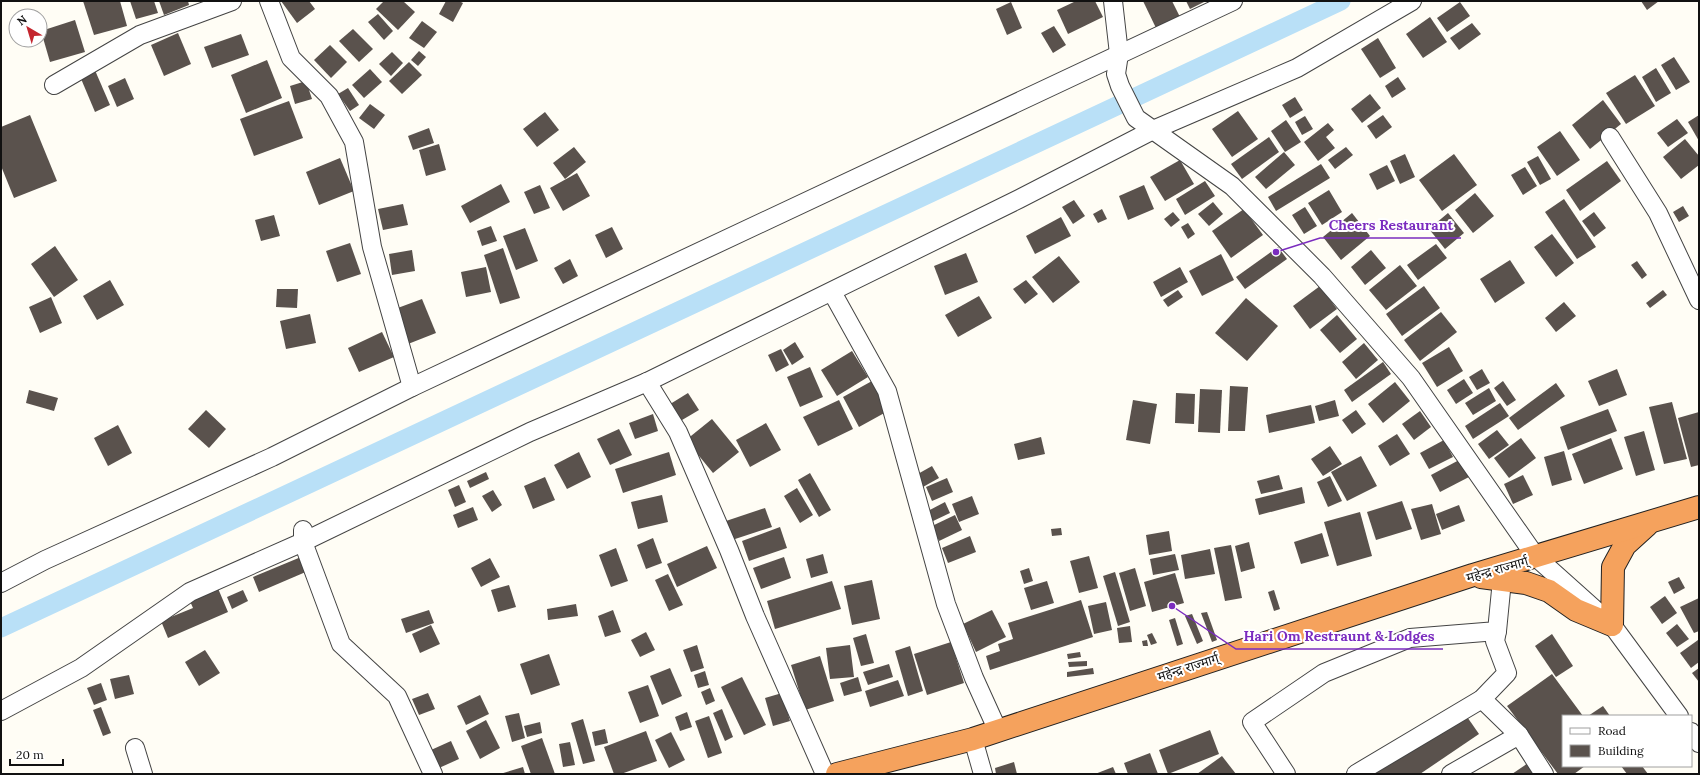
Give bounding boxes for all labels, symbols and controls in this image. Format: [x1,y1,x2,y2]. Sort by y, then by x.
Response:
north arrow [8,8,48,48]
text: N [14,12,30,28]
callout: Cheers Restaurant [1320,212,1461,238]
text: Cheers Restaurant [1329,216,1454,234]
street label: महेन्द्र राज्मार्ग् [1464,552,1532,586]
callout: Hari Om Restraunt & Lodges [1236,623,1443,649]
text: Hari Om Restraunt & Lodges [1243,627,1435,645]
street label: महेन्द्र राज्मार्ग् [1155,649,1223,685]
legend [1562,715,1692,767]
text: Road [1598,723,1626,738]
scale bar [10,741,63,767]
text: Building [1598,743,1644,758]
text: 20 m [16,747,44,762]

